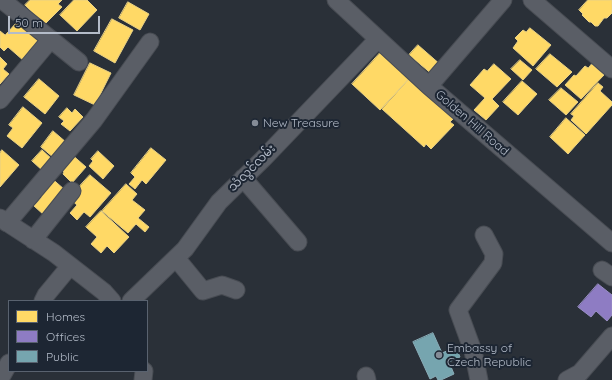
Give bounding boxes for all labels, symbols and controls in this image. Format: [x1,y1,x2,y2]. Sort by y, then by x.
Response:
scale bar [10,8,102,34]
text: 50 m [15,15,43,30]
street label: Golden Hill Road [432,87,512,159]
place label: New Treasure [263,116,339,130]
marker: New Treasure [250,118,260,128]
street label: သံလွင်လမ်း [225,141,279,195]
legend [8,300,148,372]
text: Homes [46,309,85,324]
text: Offices [46,329,85,344]
place label: Embassy of Czech Republic [447,341,531,369]
text: Public [46,349,79,364]
marker: Embassy of Czech Republic [434,350,444,360]

